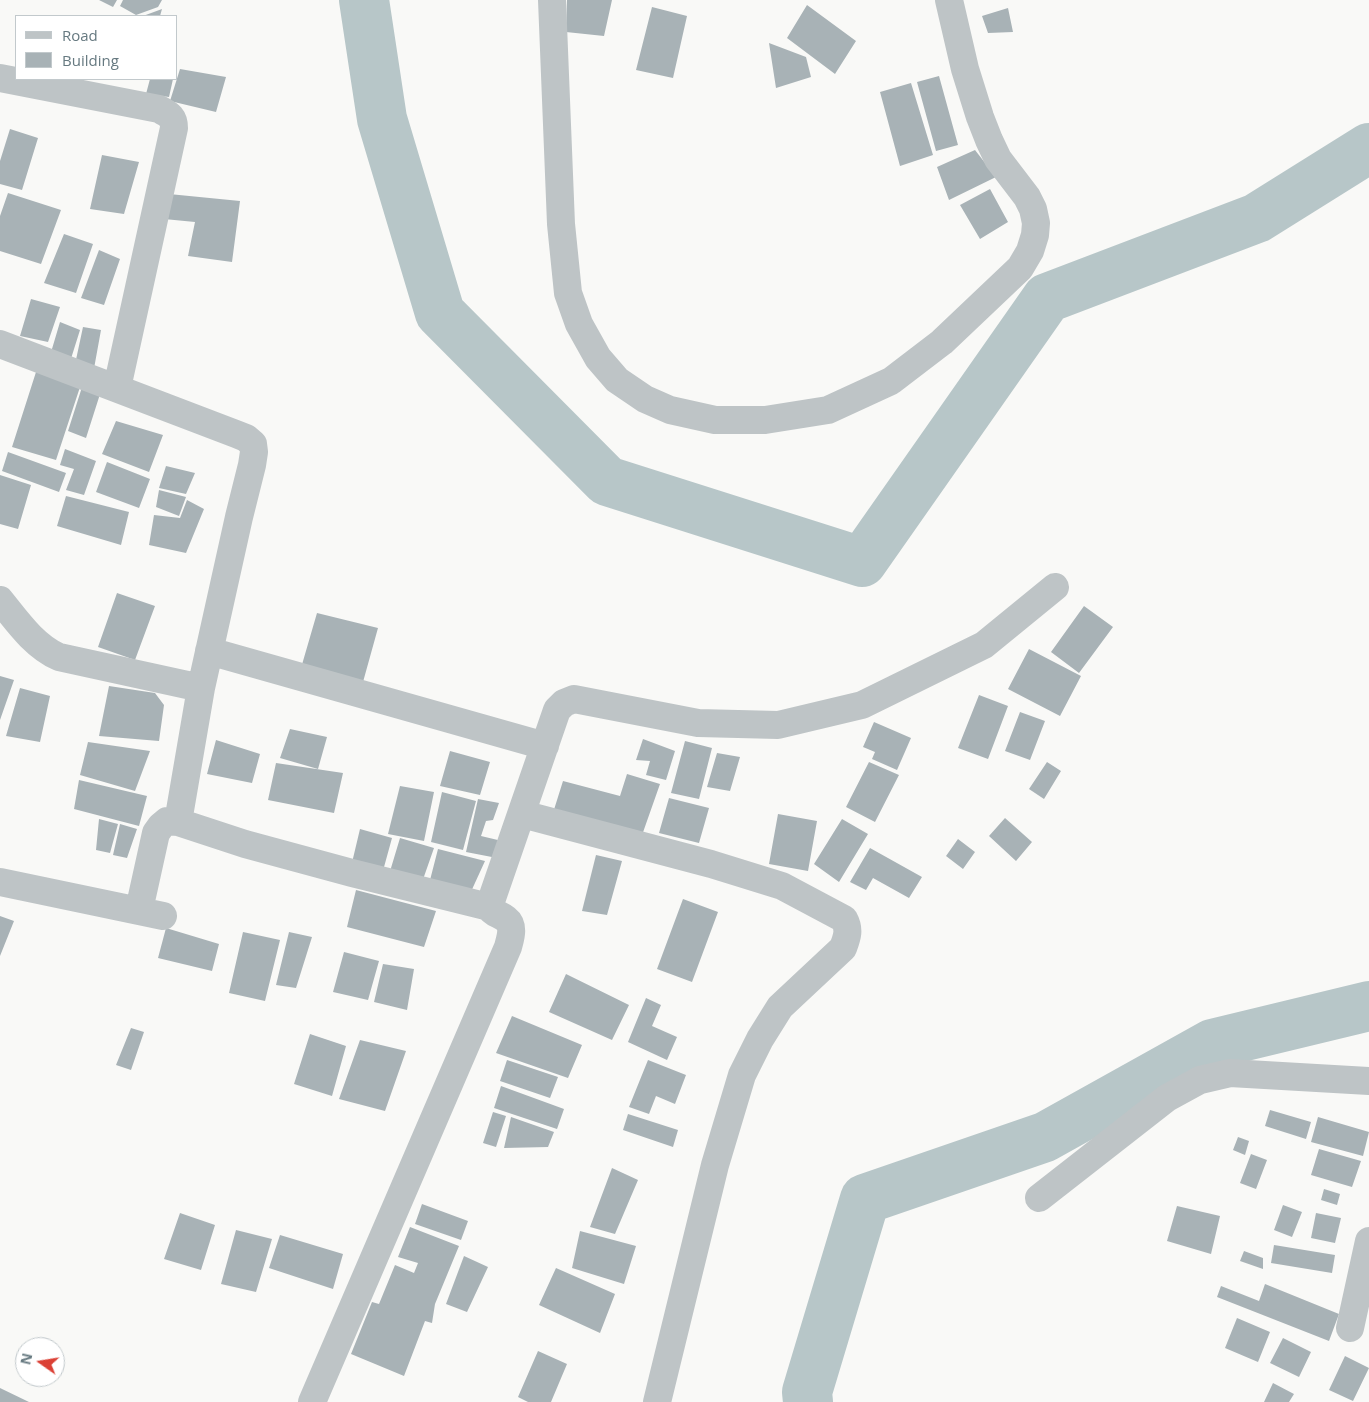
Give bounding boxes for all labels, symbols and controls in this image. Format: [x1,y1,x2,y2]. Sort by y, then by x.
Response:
legend [15,15,178,80]
text: Road [62,25,98,45]
text: Building [62,50,119,70]
north arrow [15,1337,65,1387]
text: N [15,1351,36,1366]

